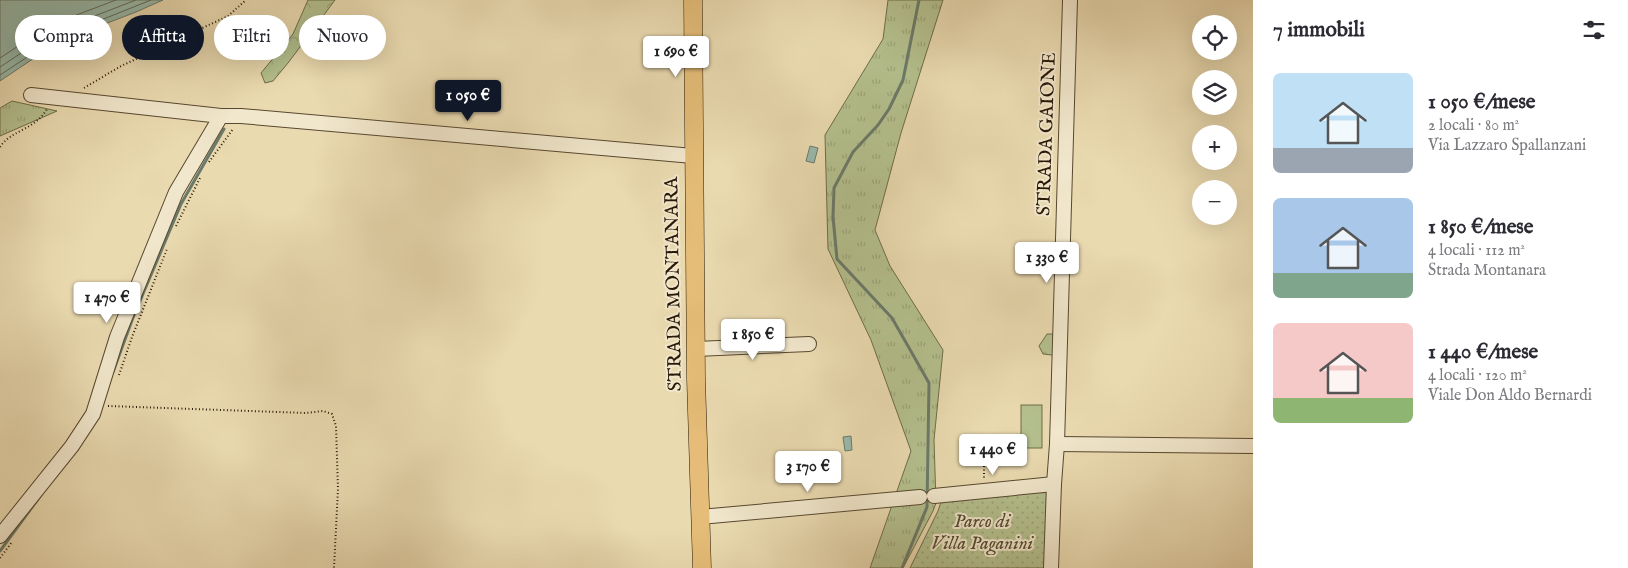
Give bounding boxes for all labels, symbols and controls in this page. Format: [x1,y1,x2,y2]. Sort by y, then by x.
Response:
chip: Compra [15,15,112,60]
chip: Affitta [122,15,204,60]
chip: Filtri [214,15,289,60]
chip: Nuovo [299,15,386,60]
map controls [1192,15,1237,225]
button: locate [1192,15,1237,60]
icon: filters [1580,16,1608,44]
text: 7 immobili [1273,17,1365,44]
pin: 1 690 € [630,36,722,78]
text: 1 690 € [654,42,698,62]
street label: STRADA GAIONE [1032,52,1062,216]
button: layers [1192,70,1237,115]
pin: 1 050 € [422,80,514,122]
text: 1 050 € [446,86,490,106]
text: 1 050 €/mese [1428,89,1535,116]
icon: home [1313,93,1373,153]
text: 2 locali · 80 m² [1428,116,1519,136]
button: + [1192,125,1237,170]
text: Via Lazzaro Spallanzani [1428,136,1586,156]
street label: STRADA MONTANARA [660,175,688,391]
button: − [1192,180,1237,225]
text: 1 850 €/mese [1428,214,1533,241]
icon: home [1313,218,1373,278]
text: 4 locali · 112 m² [1428,241,1525,261]
pin: 1 330 € [1001,242,1093,284]
text: 1 330 € [1026,248,1068,268]
text: Strada Montanara [1428,261,1546,281]
pin: 1 470 € [61,282,153,324]
text: 1 470 € [84,288,130,308]
pin: 1 850 € [707,318,799,361]
text: 1 850 € [732,325,774,345]
text: 1 440 €/mese [1428,339,1538,366]
icon: home [1313,343,1373,403]
text: 4 locali · 120 m² [1428,366,1527,386]
text: Viale Don Aldo Bernardi [1428,386,1592,406]
pin: 1 440 € [947,434,1039,476]
text: 1 440 € [970,440,1016,460]
pin: 3 170 € [762,450,854,493]
text: 3 170 € [786,457,830,477]
park label: Parco di Villa Paganini [931,510,1035,556]

